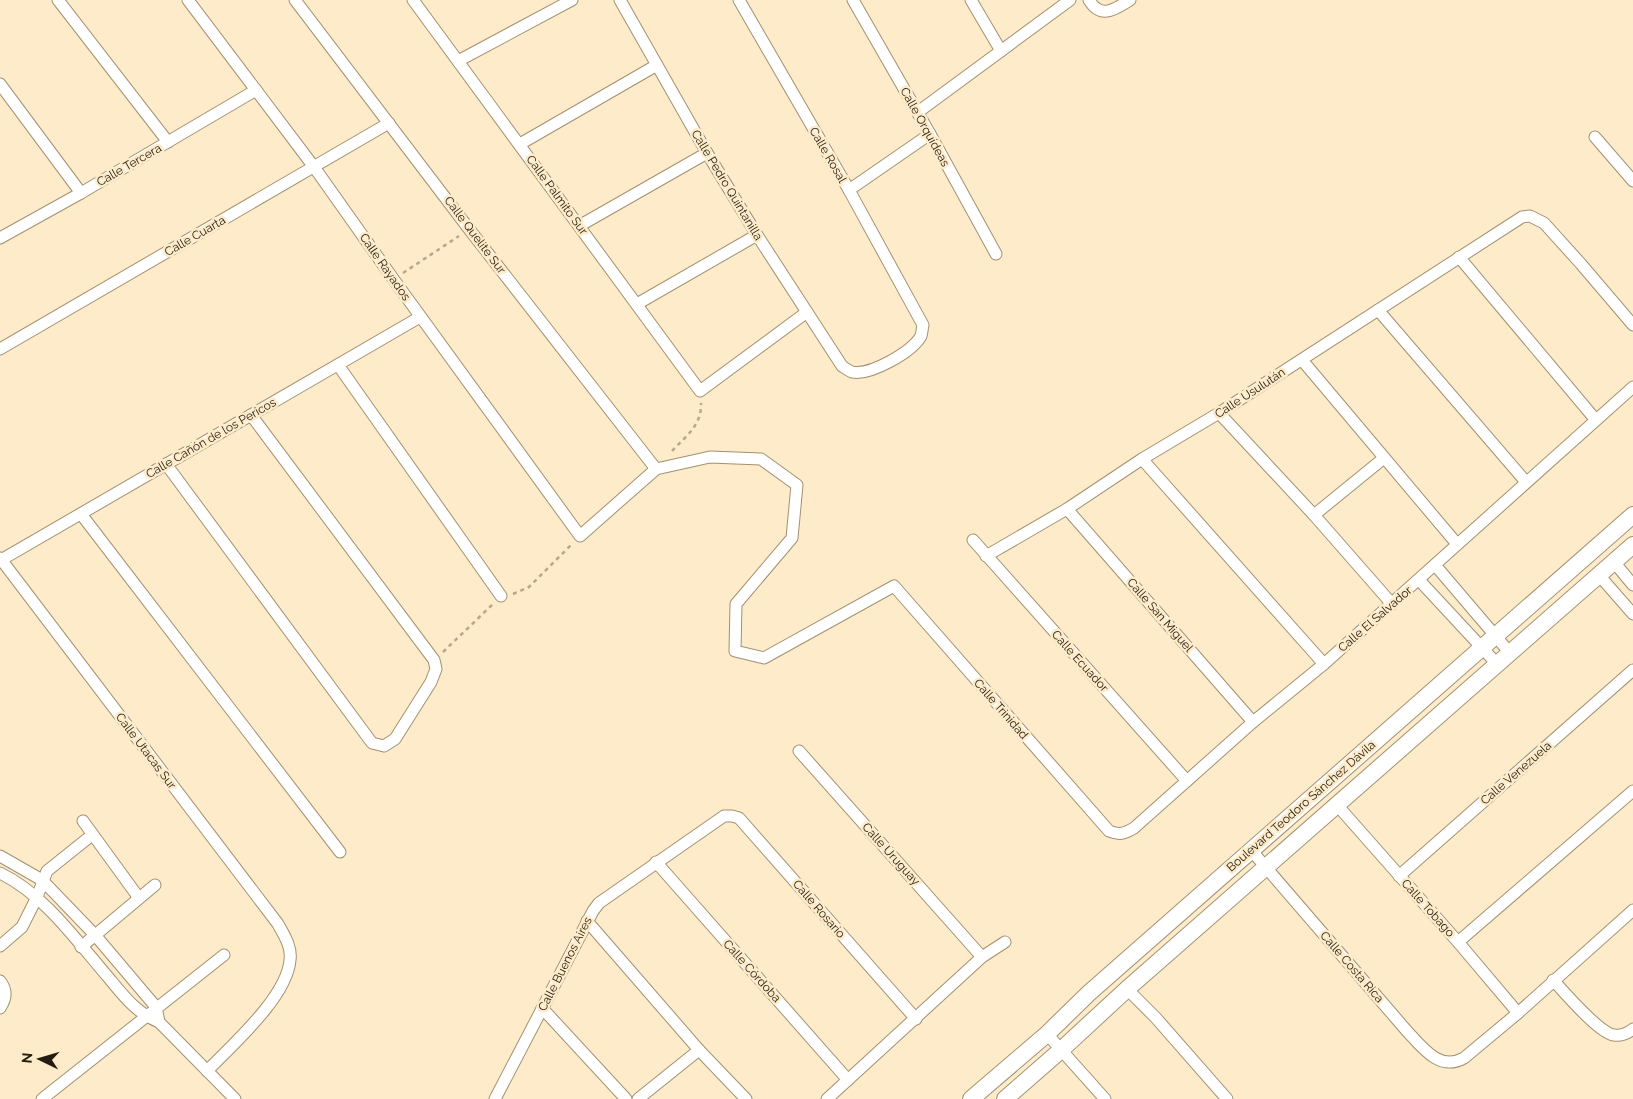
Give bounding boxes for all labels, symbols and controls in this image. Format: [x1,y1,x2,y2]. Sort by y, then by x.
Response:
street label: Calle Orquídeas [897,85,953,169]
street label: Calle Rosal [806,125,850,186]
street label: Calle Pedro Quintanilla [688,127,766,243]
street label: Calle Tercera [94,141,164,189]
street label: Calle Palmito Sur [523,152,591,238]
street label: Calle Quelite Sur [441,194,509,277]
street label: Calle Cuarta [162,213,228,259]
street label: Calle Rayados [357,231,413,303]
street label: Calle Usulután [1212,365,1288,421]
street label: Calle Cañón de los Pericos [143,395,279,481]
street label: Calle San Miguel [1124,575,1196,655]
street label: Calle El Salvador [1335,583,1415,655]
street label: Calle Ecuador [1049,627,1112,695]
street label: Calle Trinidad [971,676,1031,742]
street label: Calle Utacas Sur [113,710,180,792]
street label: Boulevard Teodoro Sánchez Dávila [1224,738,1378,874]
street label: Calle Venezuela [1478,738,1554,808]
street label: Calle Uruguay [859,820,923,888]
street label: Calle Tobago [1398,876,1458,940]
street label: Calle Rosario [790,877,848,941]
street label: Calle Buenos Aires [535,914,595,1013]
street label: Calle Costa Rica [1317,929,1387,1005]
street label: Calle Córdoba [720,937,784,1005]
north arrow [15,1034,65,1084]
text: N [19,1052,35,1064]

